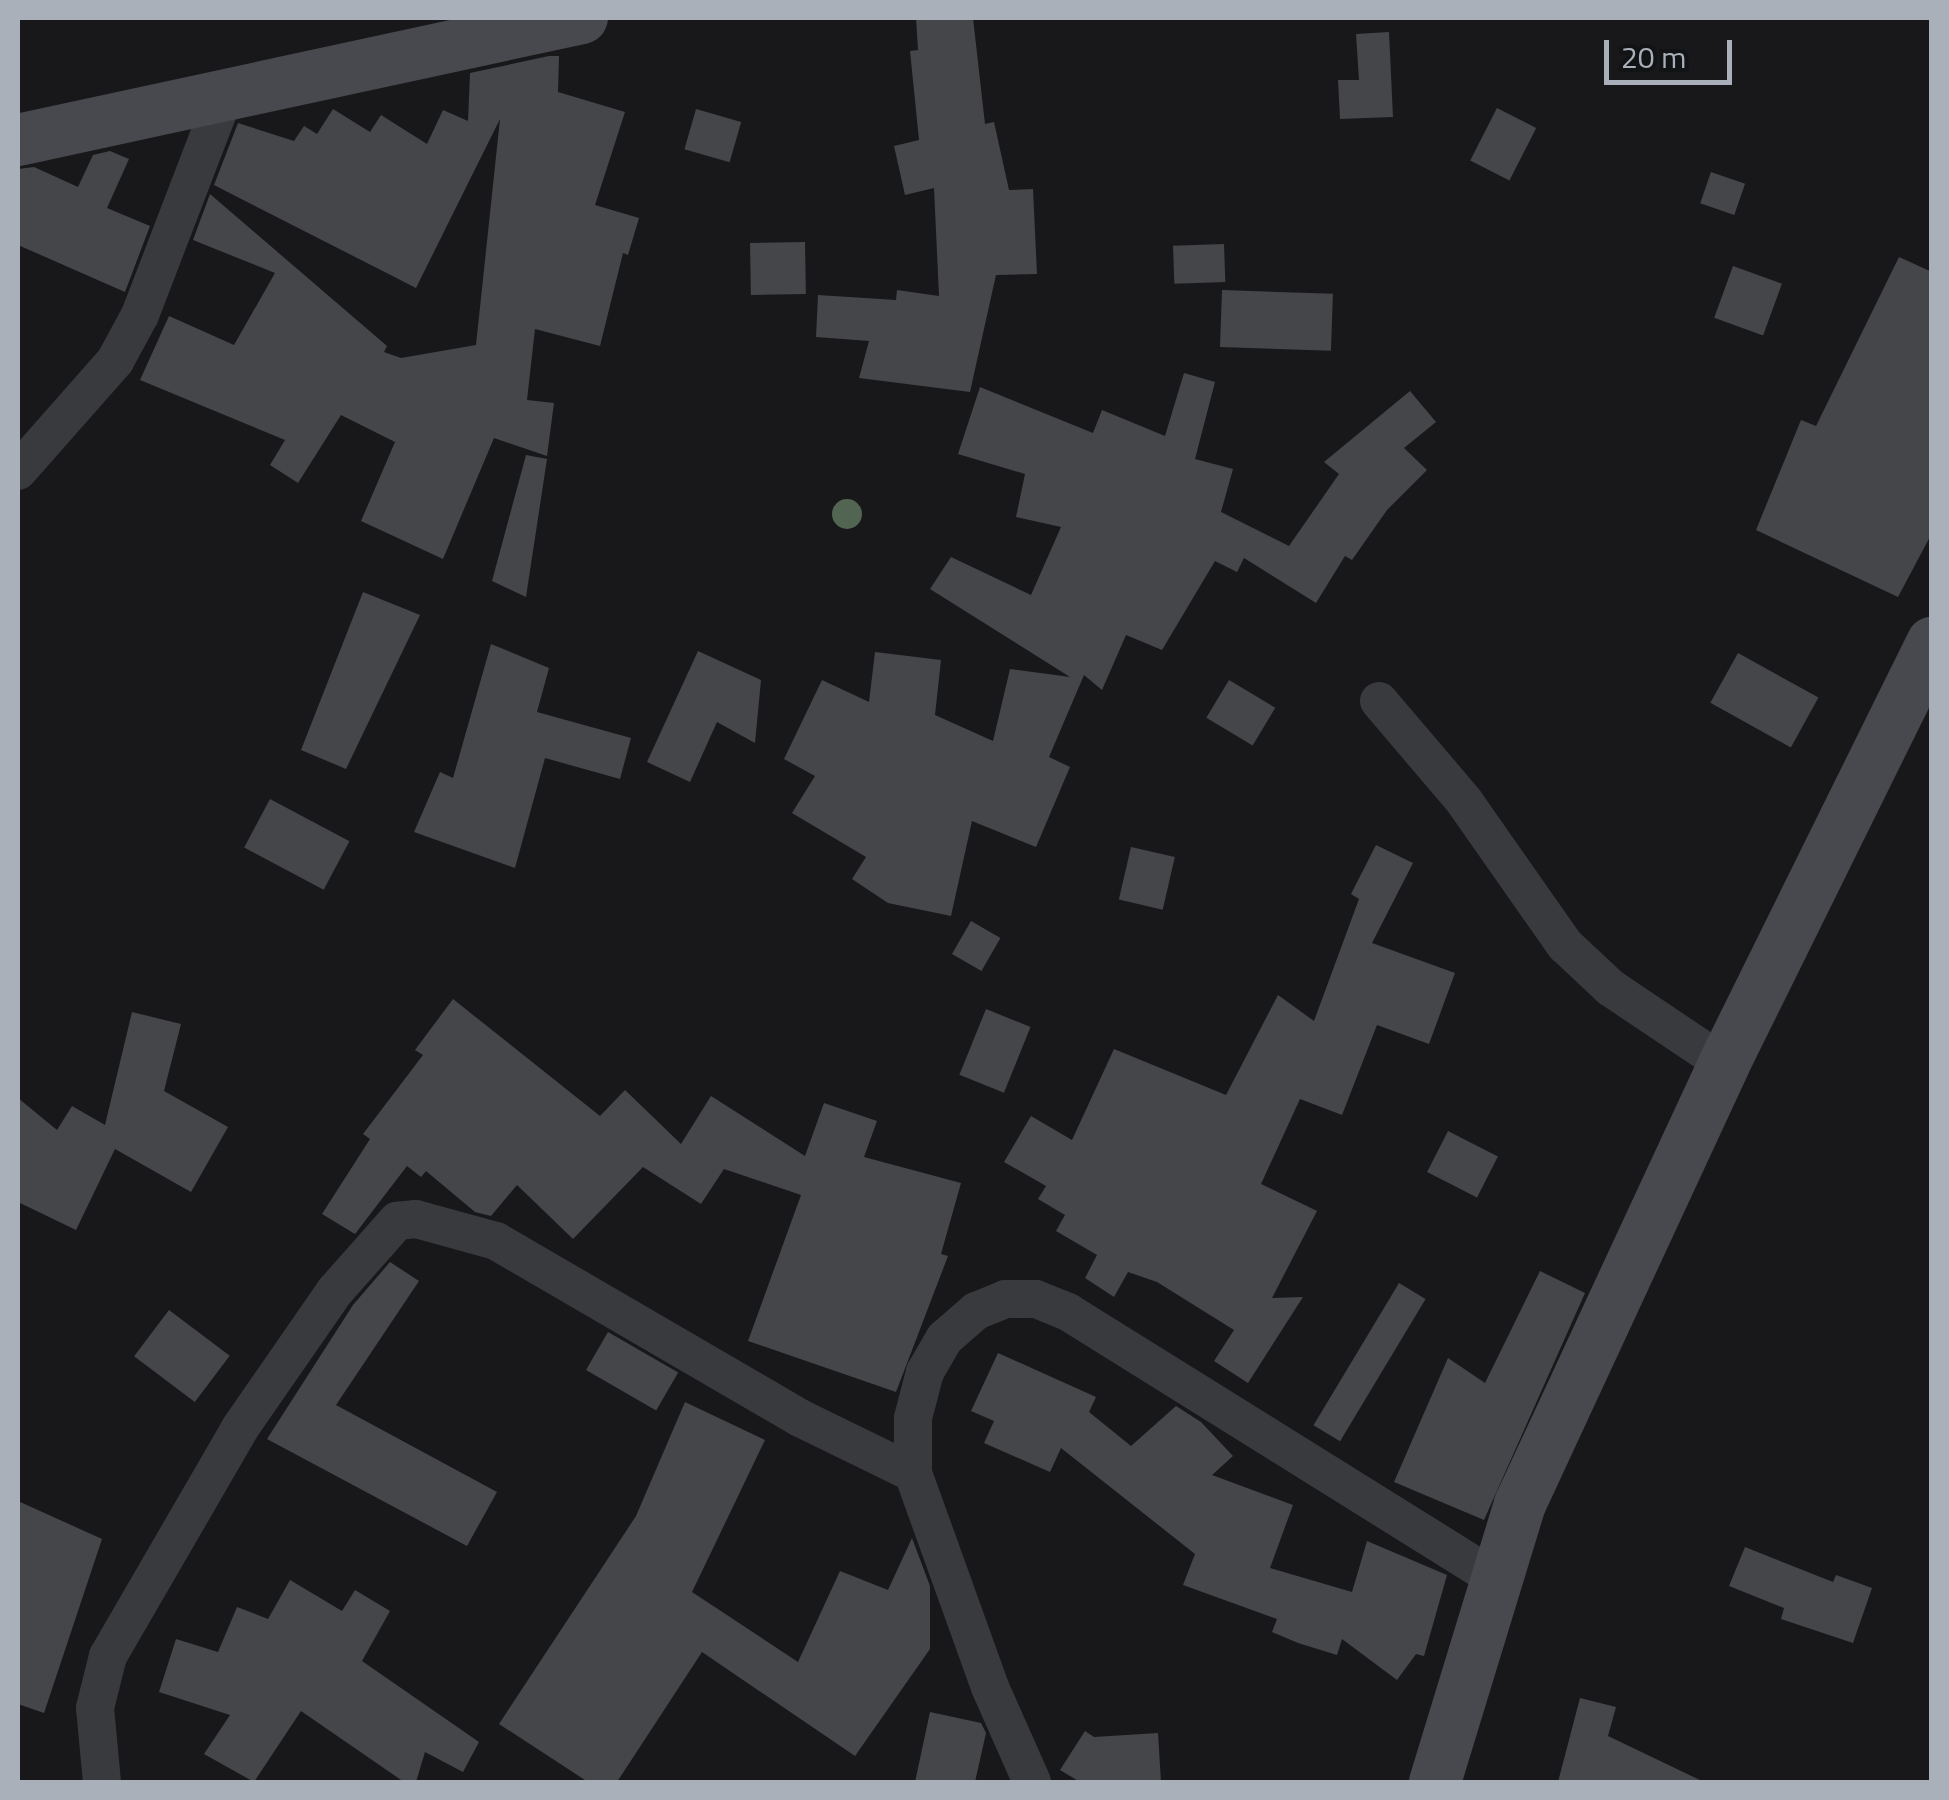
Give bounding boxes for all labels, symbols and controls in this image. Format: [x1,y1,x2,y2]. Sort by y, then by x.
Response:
scale bar [1609,20,1736,82]
text: 20 m [1621,34,1686,80]

